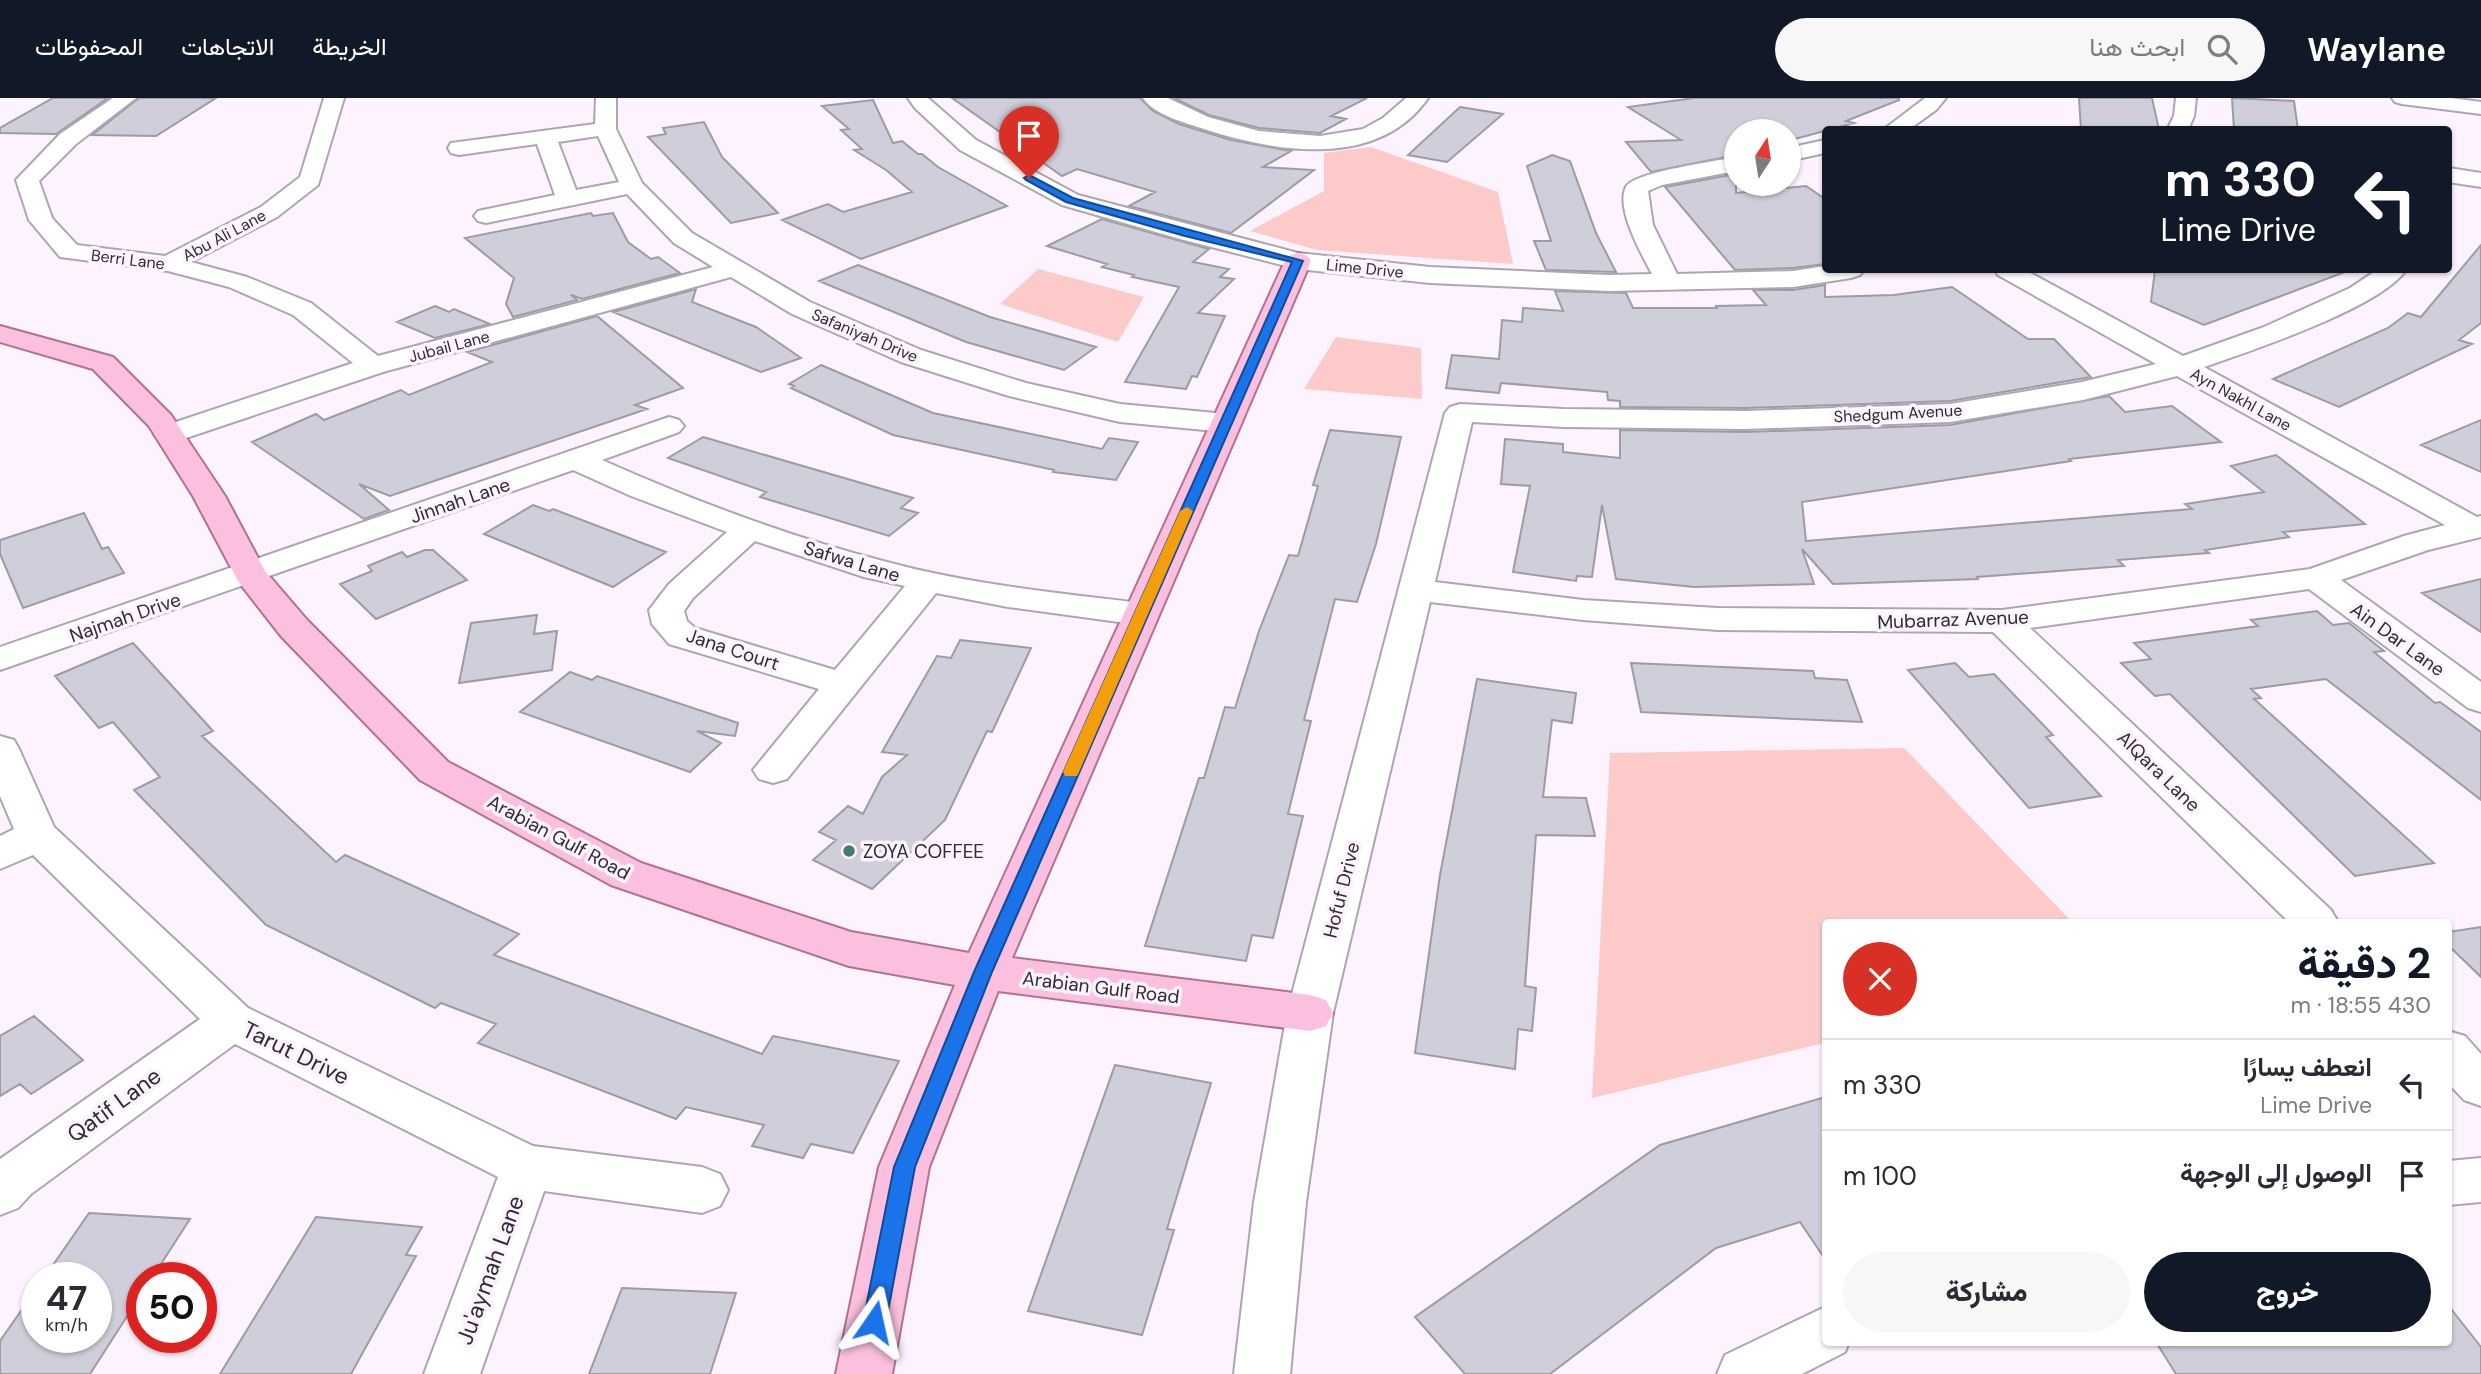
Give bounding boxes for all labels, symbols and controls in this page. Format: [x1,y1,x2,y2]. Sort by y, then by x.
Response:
search box [1775,18,2265,81]
text: Waylane [2307,28,2446,71]
text: ابحث هنا [2089,30,2185,64]
icon: search [2203,30,2241,68]
text: المحفوظات [35,31,143,62]
text: الاتجاهات [181,31,274,62]
text: الخريطة [312,31,387,62]
pin [999,106,1059,178]
icon: arrive [1010,117,1048,155]
north arrow [1724,119,1801,196]
map controls [1724,119,1801,196]
text: 330 m [2165,147,2316,211]
icon: left [2340,154,2431,245]
street label: Abu Ali Lane [179,205,270,266]
text: Lime Drive [2160,209,2316,251]
street label: Berri Lane [90,245,166,274]
street label: Lime Drive [1325,254,1405,283]
street label: Safaniyah Drive [809,304,921,367]
street label: Jubail Lane [406,326,492,367]
street label: Ayn Nakhl Lane [2187,363,2295,436]
street label: Shedgum Avenue [1833,400,1963,427]
street label: Jinnah Lane [407,472,514,529]
street label: Safwa Lane [801,535,903,588]
street label: Najmah Drive [66,587,184,648]
street label: Ain Dar Lane [2346,597,2450,682]
street label: Mubarraz Avenue [1877,604,2029,635]
street label: Jana Court [683,623,783,676]
street label: AlQara Lane [2112,725,2206,817]
street label: Arabian Gulf Road [483,789,634,886]
place label: ZOYA COFFEE [863,839,984,864]
street label: Hofuf Drive [1317,840,1365,941]
marker: ZOYA COFFEE [841,843,857,859]
text: 2 دقيقة [2298,936,2431,991]
button: close [1843,942,1917,1016]
street label: Arabian Gulf Road [1021,965,1181,1010]
text: 430 m · 18:55 [2290,990,2431,1020]
street label: Tarut Drive [238,1014,354,1092]
text: انعطف يسارًا [2243,1050,2372,1084]
street label: Qatif Lane [61,1061,167,1149]
icon: left [2393,1066,2431,1104]
text: 330 m [1843,1068,1922,1102]
text: Lime Drive [2260,1090,2372,1120]
text: الوصول إلى الوجهة [2180,1156,2372,1190]
icon: arrive [2393,1157,2431,1195]
text: 100 m [1843,1159,1917,1193]
street label: Ju'aymah Lane [449,1191,531,1349]
button: مشاركة [1843,1252,2130,1332]
button: خروج [2144,1252,2431,1332]
speed limit sign: 50 [126,1262,217,1353]
text: 47 [46,1275,87,1321]
position arrow [837,1285,911,1359]
text: km/h [45,1313,88,1337]

